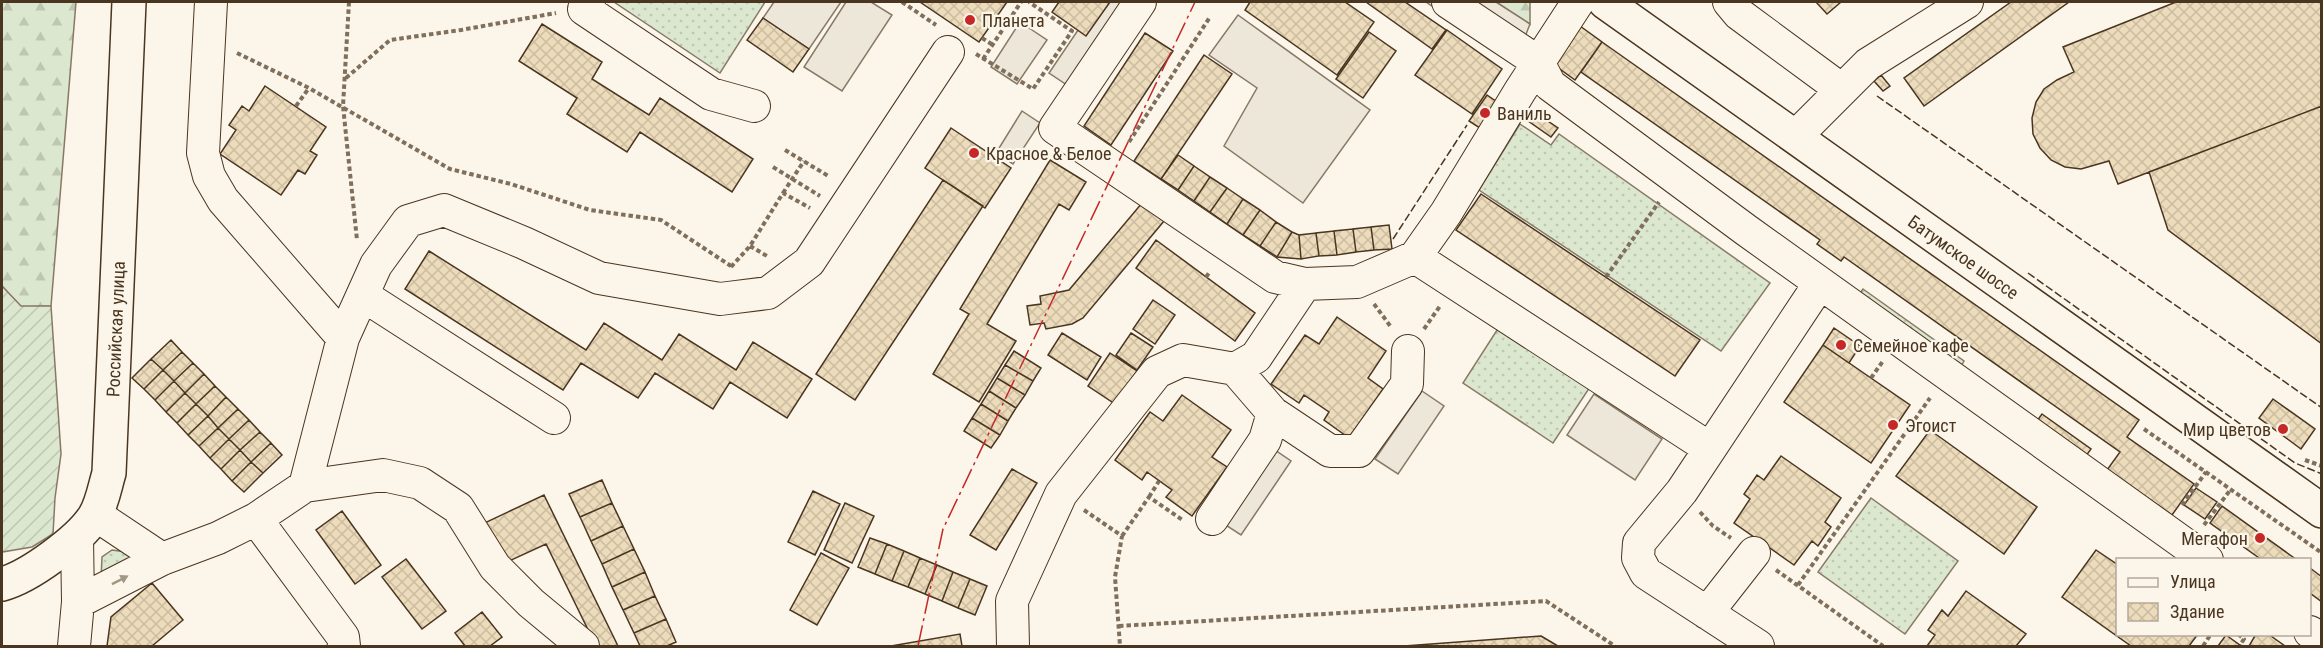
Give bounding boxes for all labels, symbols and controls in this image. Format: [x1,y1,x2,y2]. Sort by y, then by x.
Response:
place label: Планета [982,10,1045,31]
marker: Планета [963,13,977,27]
place label: Ваниль [1497,103,1552,124]
marker: Ваниль [1478,106,1492,120]
place label: Красное & Белое [986,143,1111,164]
marker: Красное & Белое [967,146,981,160]
street label: Батумское шоссе [1904,210,2023,303]
street label: Российская улица [102,261,128,397]
place label: Семейное кафе [1853,335,1969,356]
marker: Семейное кафе [1834,338,1848,352]
place label: Эгоист [1905,415,1957,436]
marker: Эгоист [1886,418,1900,432]
place label: Мир цветов [2183,419,2271,440]
marker: Мир цветов [2276,422,2290,436]
place label: Мегафон [2181,528,2248,549]
marker: Мегафон [2253,531,2267,545]
legend [2116,558,2311,636]
text: Улица [2170,571,2216,592]
one-way arrow [111,576,128,585]
text: Здание [2170,601,2224,622]

